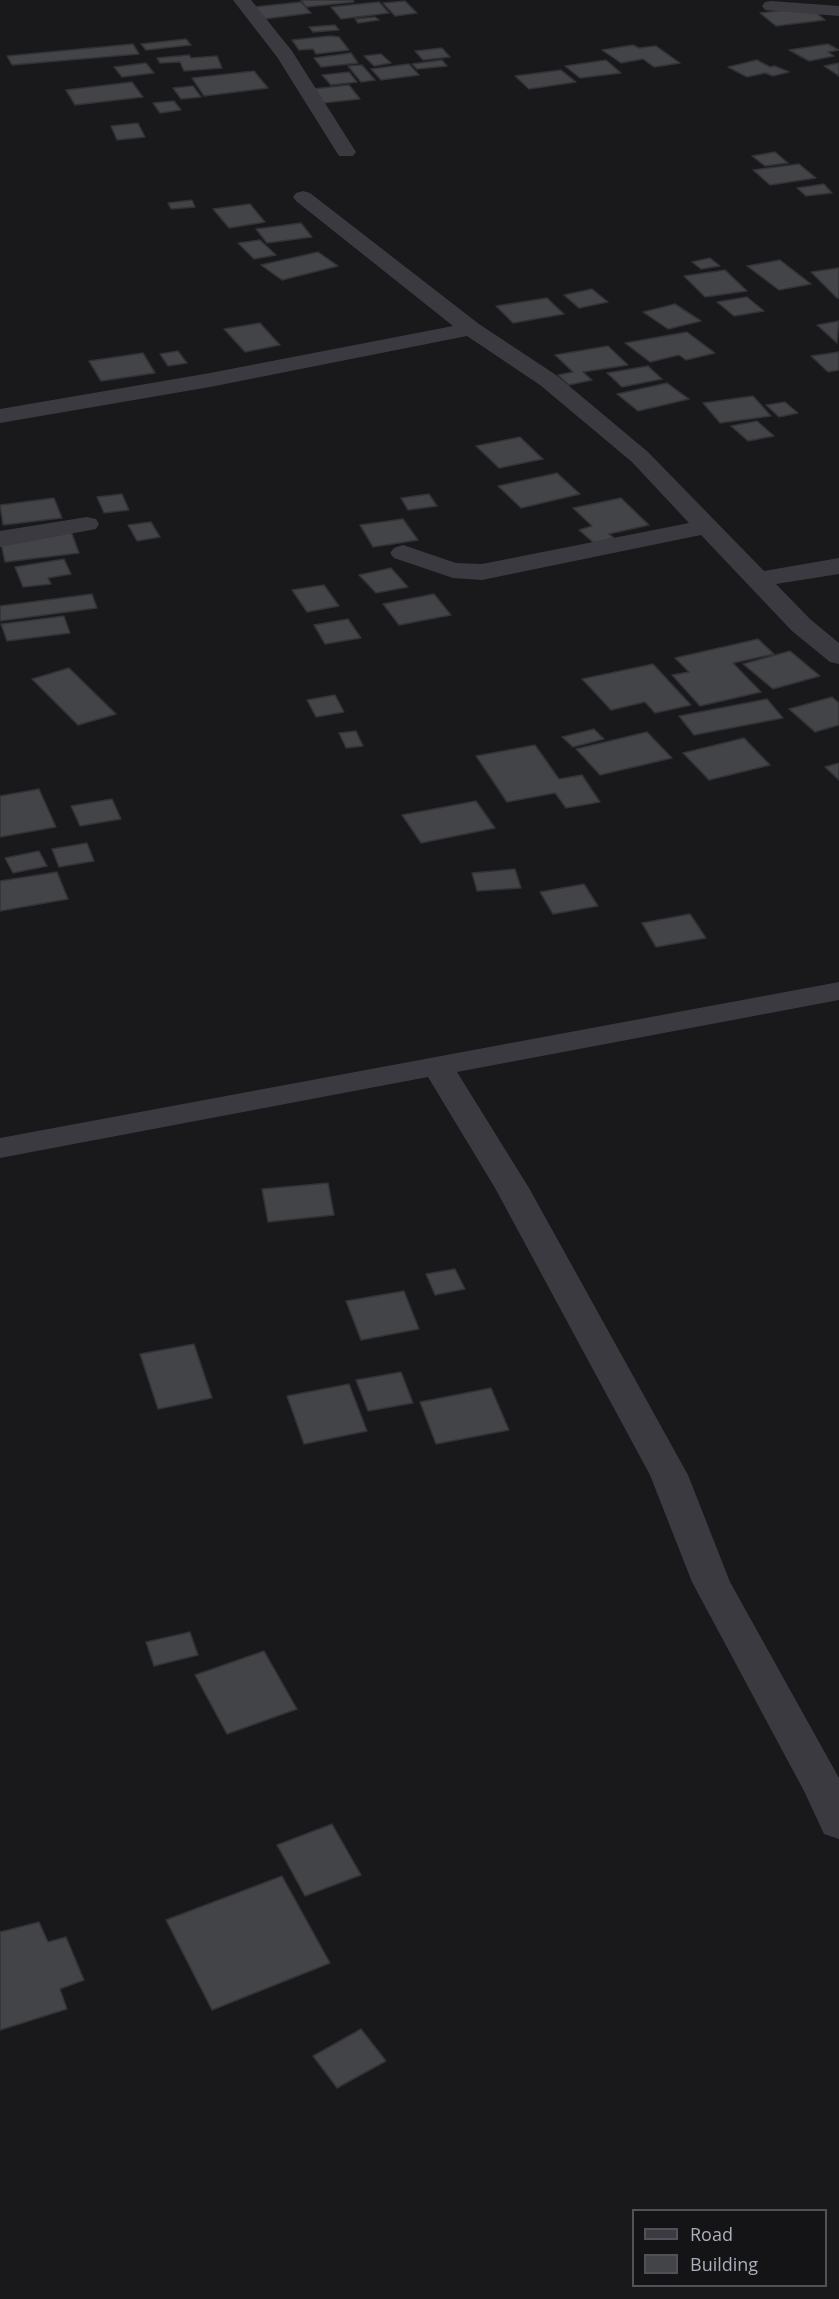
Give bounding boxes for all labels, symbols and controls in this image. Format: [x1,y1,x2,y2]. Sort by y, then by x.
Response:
legend [632,2209,827,2287]
text: Road [690,2222,733,2246]
text: Building [690,2252,758,2276]

